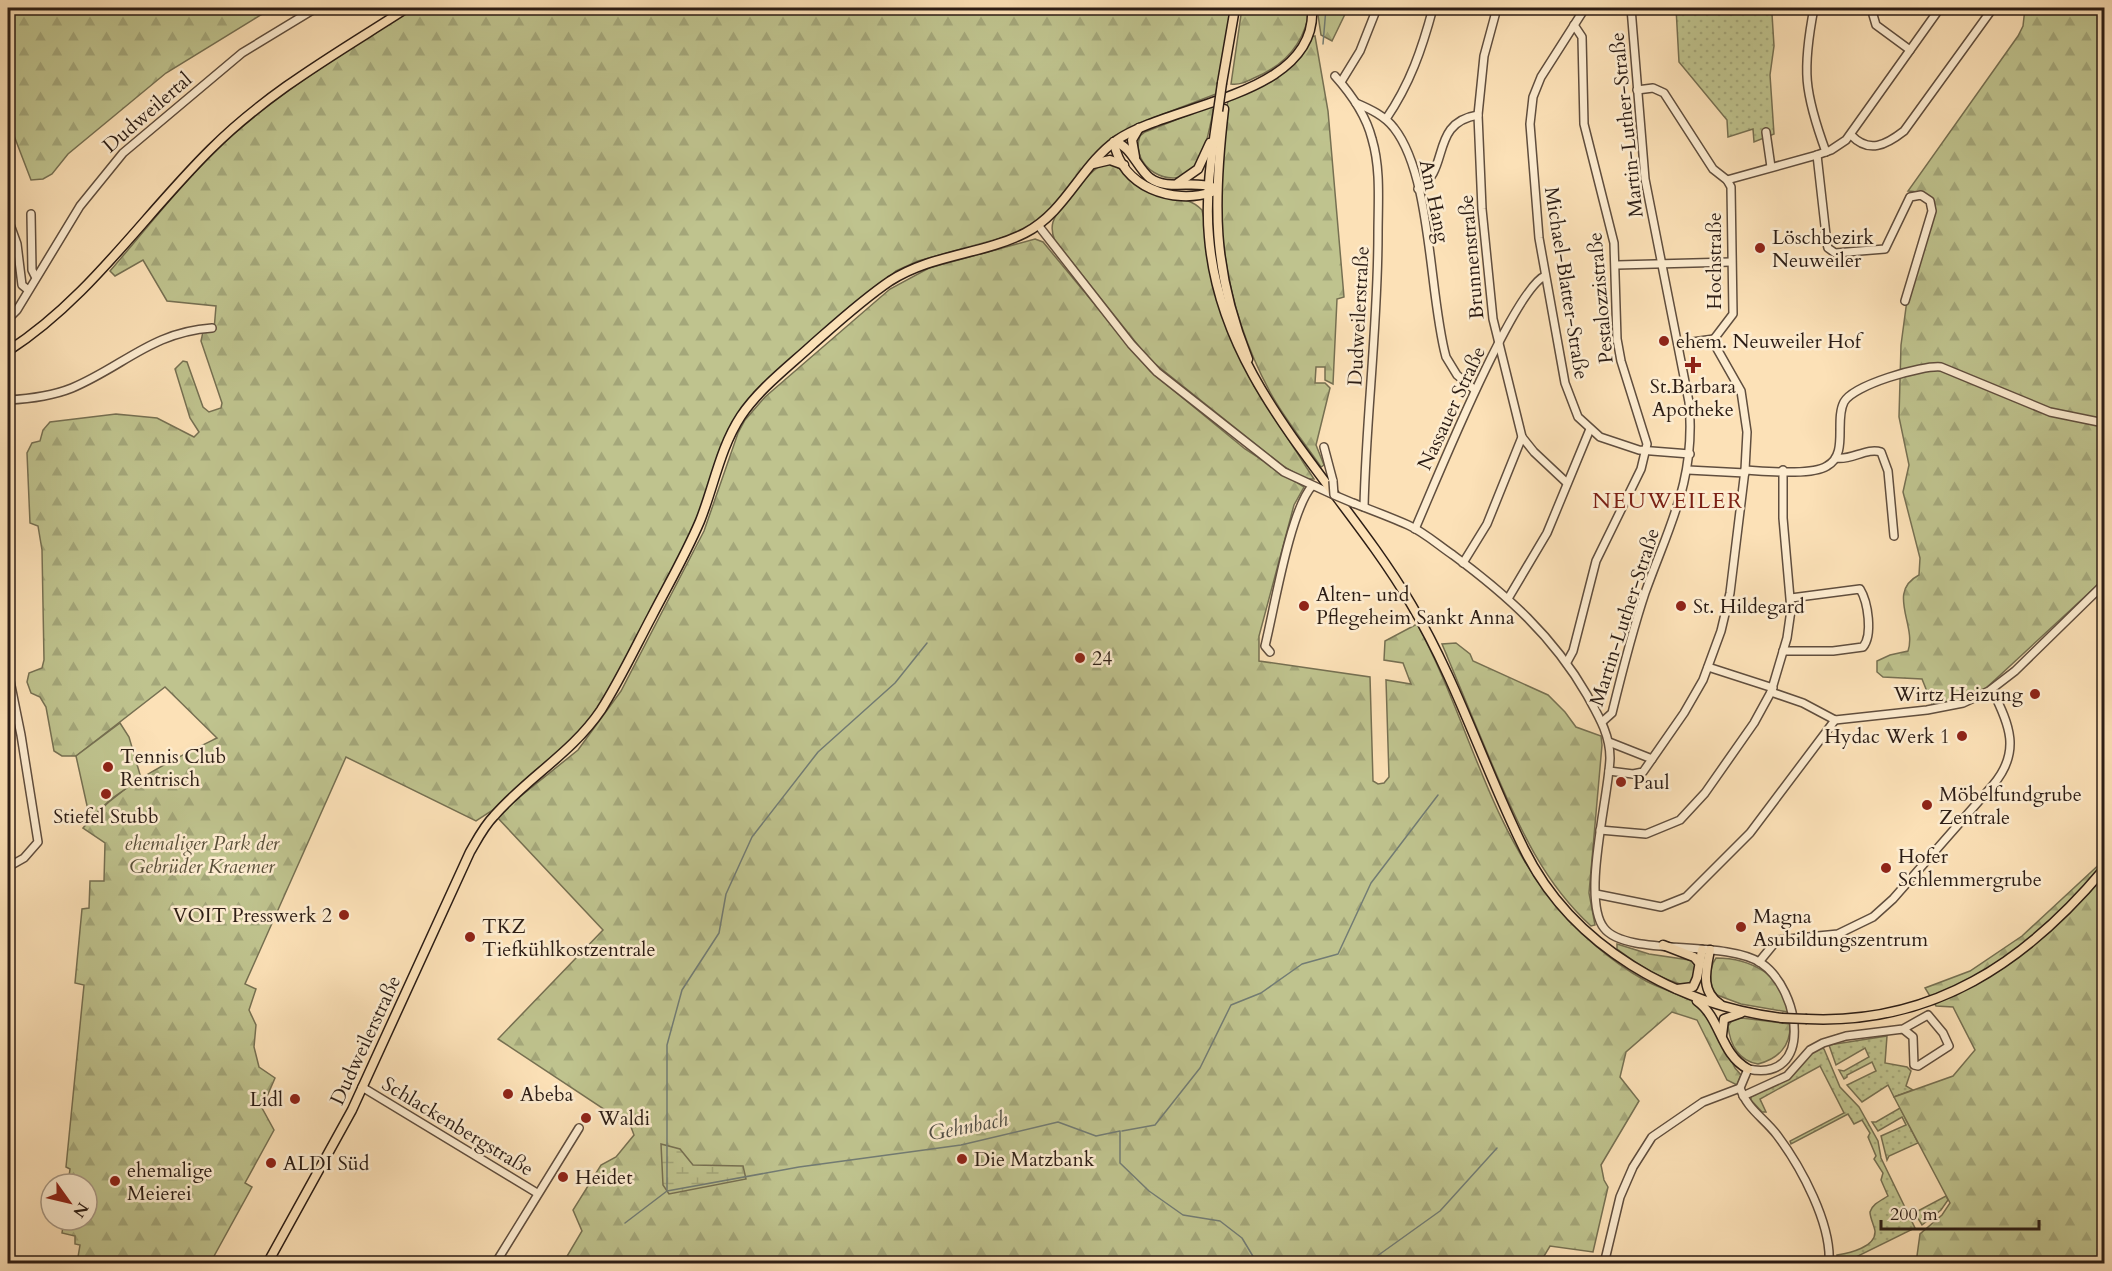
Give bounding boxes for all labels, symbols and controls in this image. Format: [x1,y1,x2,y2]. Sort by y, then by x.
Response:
street label: Martin-Luther-Straße [1603,31,1650,219]
street label: Dudweilertal [97,66,198,159]
street label: Am Hang [1413,157,1457,246]
street label: Michael-Blatter-Straße [1538,185,1595,381]
street label: Brunnenstraße [1453,194,1490,320]
street label: Hochstraße [1701,212,1728,310]
place label: Löschbezirk Neuweiler [1772,224,1874,274]
street label: Pestalozzistraße [1581,231,1620,365]
marker: Löschbezirk Neuweiler [1753,241,1767,255]
street label: Dudweilerstraße [1341,245,1376,387]
place label: ehem. Neuweiler Hof [1676,328,1864,355]
marker: ehem. Neuweiler Hof [1657,334,1671,348]
street label: Nassauer Straße [1411,342,1492,475]
marker: St.Barbara Apotheke [1686,358,1700,372]
place label: St.Barbara Apotheke [1650,373,1736,423]
district label: NEUWEILER [1592,486,1744,516]
street label: Martin-Luther-Straße [1583,525,1666,710]
place label: Alten- und Pflegeheim Sankt Anna [1316,581,1515,631]
place label: St. Hildegard [1693,593,1805,620]
marker: Alten- und Pflegeheim Sankt Anna [1297,599,1311,613]
marker: St. Hildegard [1674,599,1688,613]
place label: 24 [1092,645,1113,672]
marker: 24 [1073,651,1087,665]
place label: Wirtz Heizung [1892,681,2024,708]
marker: Wirtz Heizung [2028,687,2042,701]
place label: Hydac Werk 1 [1824,723,1950,750]
marker: Hydac Werk 1 [1955,729,1969,743]
place label: Tennis Club Rentrisch [120,743,226,793]
marker: Tennis Club Rentrisch [101,760,115,774]
place label: Paul [1633,769,1670,796]
marker: Paul [1614,775,1628,789]
place label: Möbelfundgrube Zentrale [1939,781,2082,831]
marker: Stiefel Stubb [99,787,113,801]
marker: Möbelfundgrube Zentrale [1920,798,1934,812]
place label: Stiefel Stubb [53,803,159,830]
park label: ehemaliger Park der Gebrüder Kraemer [125,830,281,880]
place label: Hofer Schlemmergrube [1898,843,2042,893]
marker: Hofer Schlemmergrube [1879,861,1893,875]
place label: VOIT Presswerk 2 [173,902,332,929]
place label: Magna Asubildungszentrum [1753,903,1928,953]
marker: VOIT Presswerk 2 [337,908,351,922]
place label: TKZ Tiefkühlkostzentrale [482,913,656,963]
marker: Magna Asubildungszentrum [1734,920,1748,934]
marker: TKZ Tiefkühlkostzentrale [463,930,477,944]
street label: Dudweilerstraße [324,971,407,1109]
street label: Schlackenbergstraße [377,1070,539,1182]
place label: Abeba [520,1081,574,1108]
place label: Lidl [250,1086,283,1113]
marker: Abeba [501,1087,515,1101]
marker: Lidl [288,1092,302,1106]
place label: Waldi [597,1105,650,1132]
water label: Gehnbach [926,1105,1010,1148]
marker: Waldi [579,1111,593,1125]
place label: Die Matzbank [974,1146,1095,1173]
place label: ALDI Süd [283,1150,370,1177]
marker: Die Matzbank [955,1152,969,1166]
marker: ALDI Süd [264,1156,278,1170]
place label: ehemalige Meierei [127,1157,213,1207]
place label: Heidet [575,1164,633,1191]
marker: Heidet [556,1170,570,1184]
north arrow [39,1172,99,1232]
marker: ehemalige Meierei [108,1174,122,1188]
scale bar [1881,1193,2038,1231]
text: N [68,1198,94,1222]
text: 200 m [1890,1202,1938,1227]

